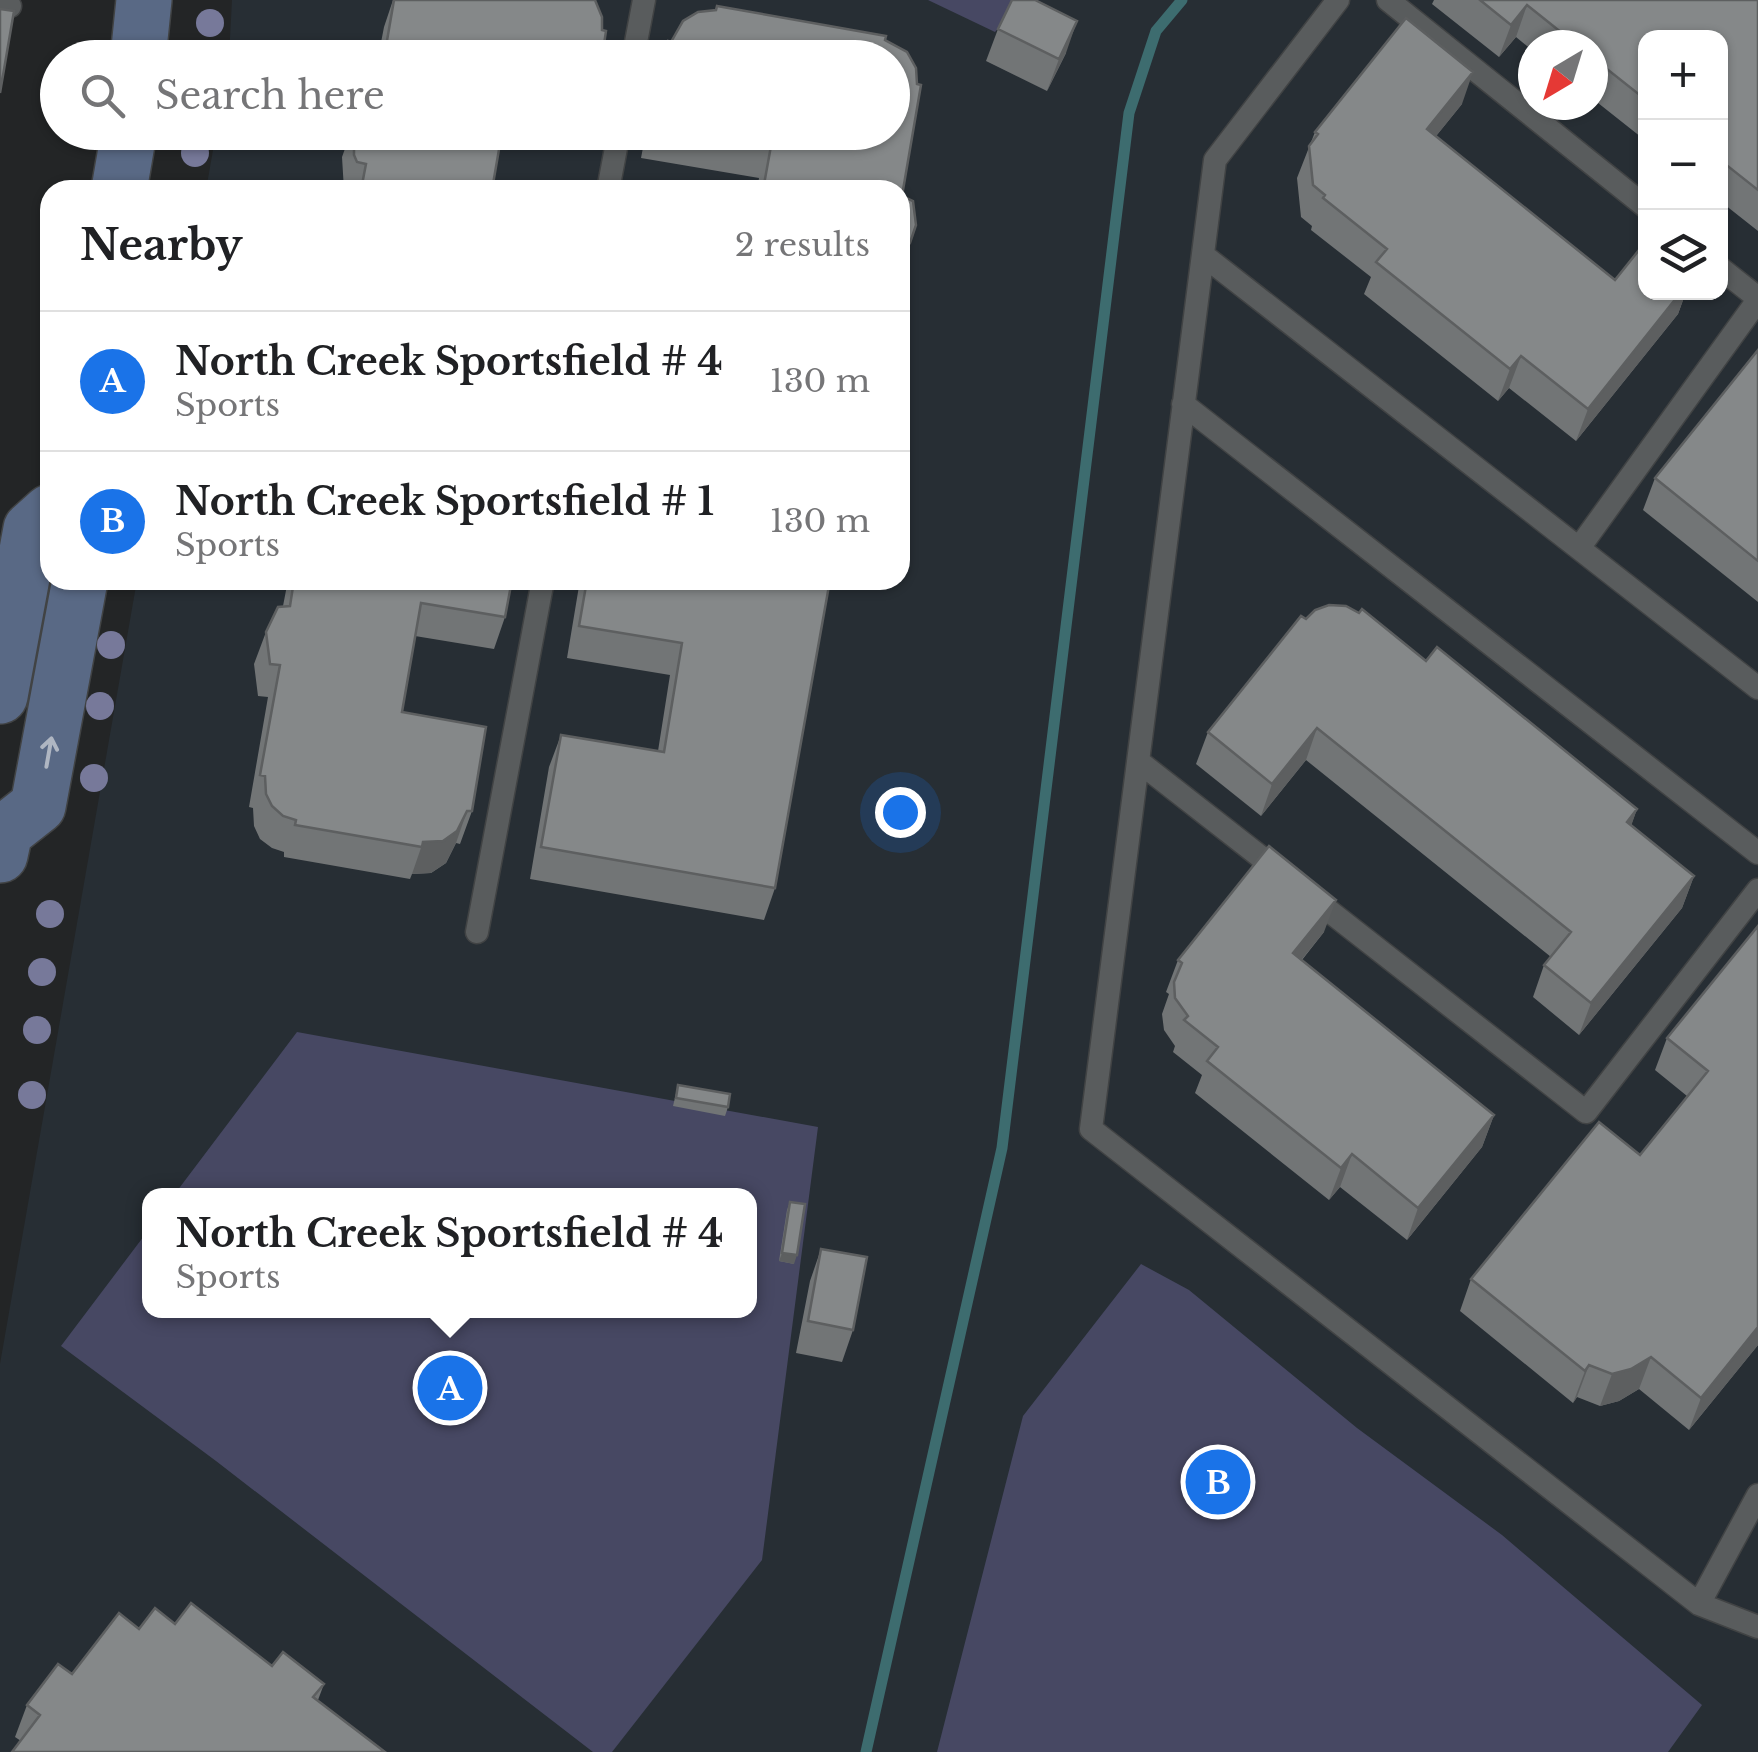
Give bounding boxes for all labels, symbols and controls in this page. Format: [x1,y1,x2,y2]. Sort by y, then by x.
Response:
north arrow [1518,30,1608,120]
map controls [1638,30,1728,300]
button: + [1638,30,1728,120]
search box [40,40,910,150]
icon: search [75,68,130,123]
text: Search here [155,72,385,119]
button: − [1638,120,1728,210]
button: layers [1638,210,1728,300]
text: Nearby [80,219,243,271]
text: 2 results [735,225,870,265]
text: North Creek Sportsfield # 4 [175,338,723,385]
text: A [100,361,125,401]
text: 130 m [770,361,870,401]
text: Sports [175,385,280,425]
text: North Creek Sportsfield # 1 [175,478,714,525]
text: B [100,501,125,541]
text: 130 m [770,501,870,541]
text: Sports [175,525,280,565]
one-way arrow [40,736,59,768]
your location [875,787,926,838]
popup [142,1188,757,1318]
text: North Creek Sportsfield # 4 [176,1210,723,1257]
text: Sports [176,1257,281,1297]
pin: A [418,1350,482,1426]
pin: B [1186,1444,1250,1520]

